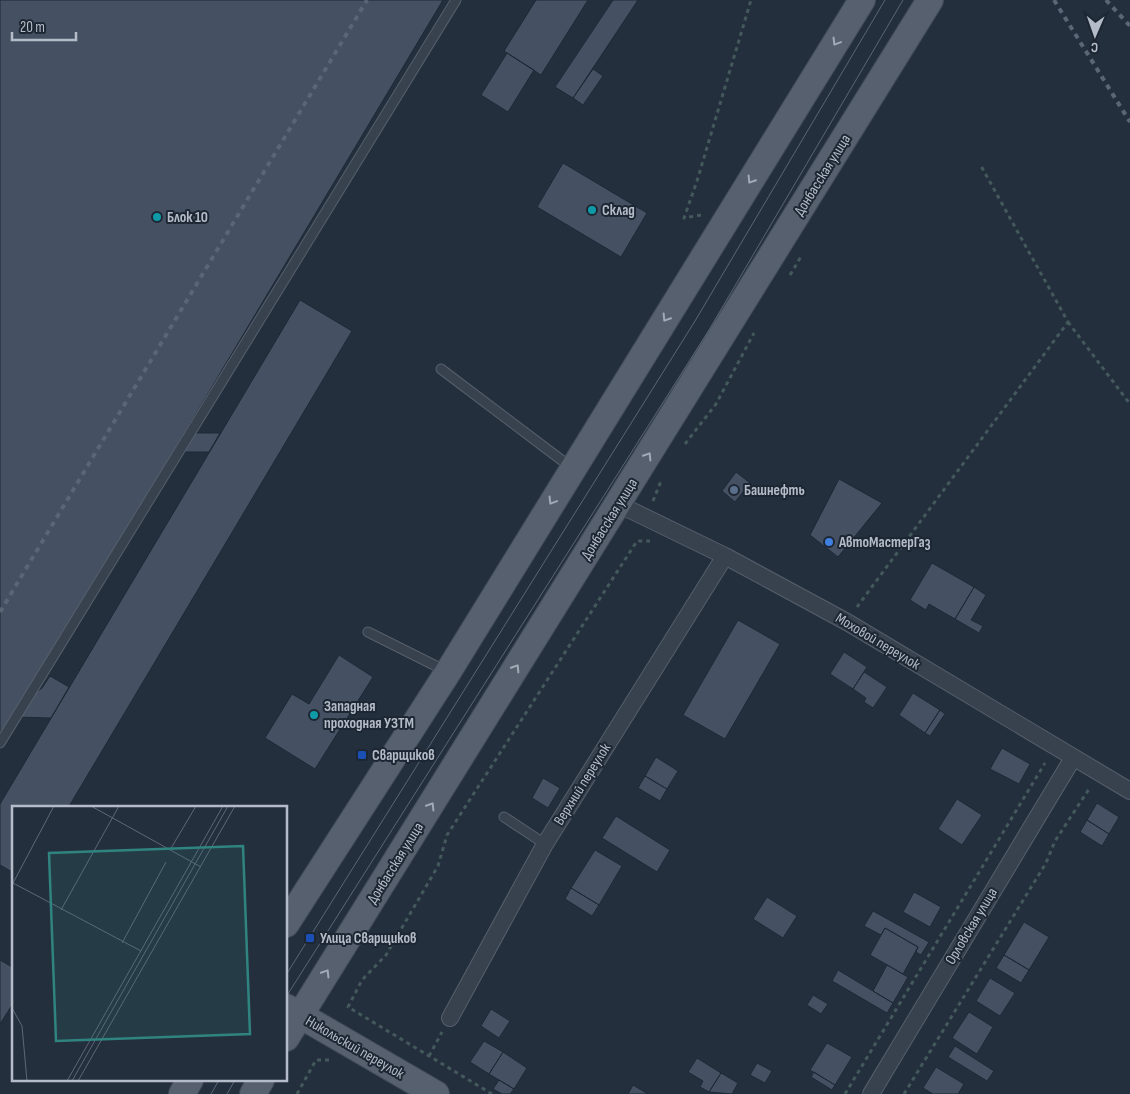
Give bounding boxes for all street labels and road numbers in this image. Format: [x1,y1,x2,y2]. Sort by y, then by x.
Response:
street label: Донбасская улица [790,131,855,220]
street label: Донбасская улица [577,475,642,564]
street label: Моховой переулок [832,609,924,674]
street label: Верхний переулок [550,739,615,829]
street label: Донбасская улица [363,819,428,908]
street label: Орловская улица [941,884,1002,968]
street label: Никольский переулок [302,1012,408,1083]

